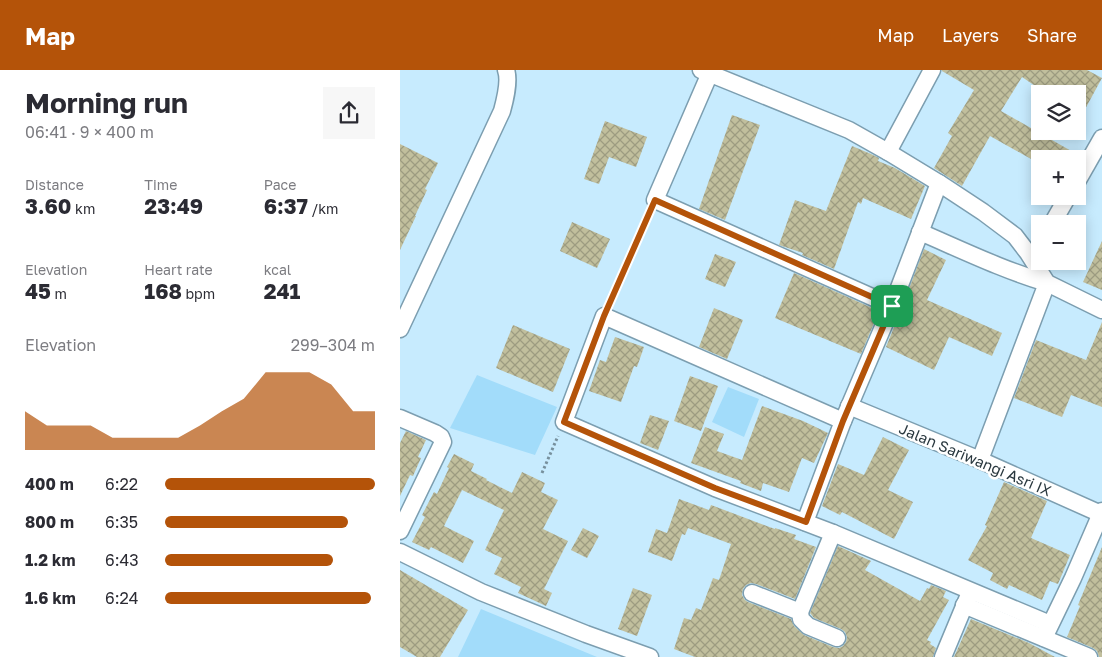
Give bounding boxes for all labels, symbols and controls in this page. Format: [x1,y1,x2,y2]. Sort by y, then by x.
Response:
text: Map [25,21,75,50]
text: Map [877,24,914,46]
text: Layers [942,24,999,46]
text: Share [1027,24,1077,46]
map controls [1031,85,1086,270]
button: layers [1031,85,1086,140]
text: Morning run [25,86,188,119]
button: share [323,87,375,139]
text: 06:41 · 9 × 400 m [25,122,154,142]
button: + [1031,150,1086,205]
text: Distance [25,176,84,193]
text: Time [144,176,177,193]
text: Pace [264,176,296,193]
text: 3.60 [25,193,72,219]
text: 23:49 [144,193,203,219]
text: 6:37 [264,193,308,219]
text: km [72,200,95,217]
text: /km [308,200,339,217]
button: − [1031,215,1086,270]
text: Elevation [25,261,87,278]
text: Heart rate [144,261,213,278]
text: kcal [264,261,291,278]
text: 45 [25,278,51,304]
text: 168 [144,278,182,304]
text: 241 [264,278,300,304]
text: m [51,285,67,302]
text: bpm [182,285,215,302]
pin [871,285,913,327]
icon: arrive [878,292,906,320]
text: Elevation [25,335,96,355]
text: 299–304 m [291,335,375,355]
street label: Jalan Sariwangi Asri IX [897,419,1054,499]
text: 400 m [25,474,74,494]
text: 6:22 [105,474,138,494]
text: 800 m [25,512,74,532]
text: 6:35 [105,512,138,532]
text: 1.2 km [25,550,75,570]
text: 6:43 [105,550,139,570]
text: 1.6 km [25,588,76,608]
text: 6:24 [105,588,139,608]

